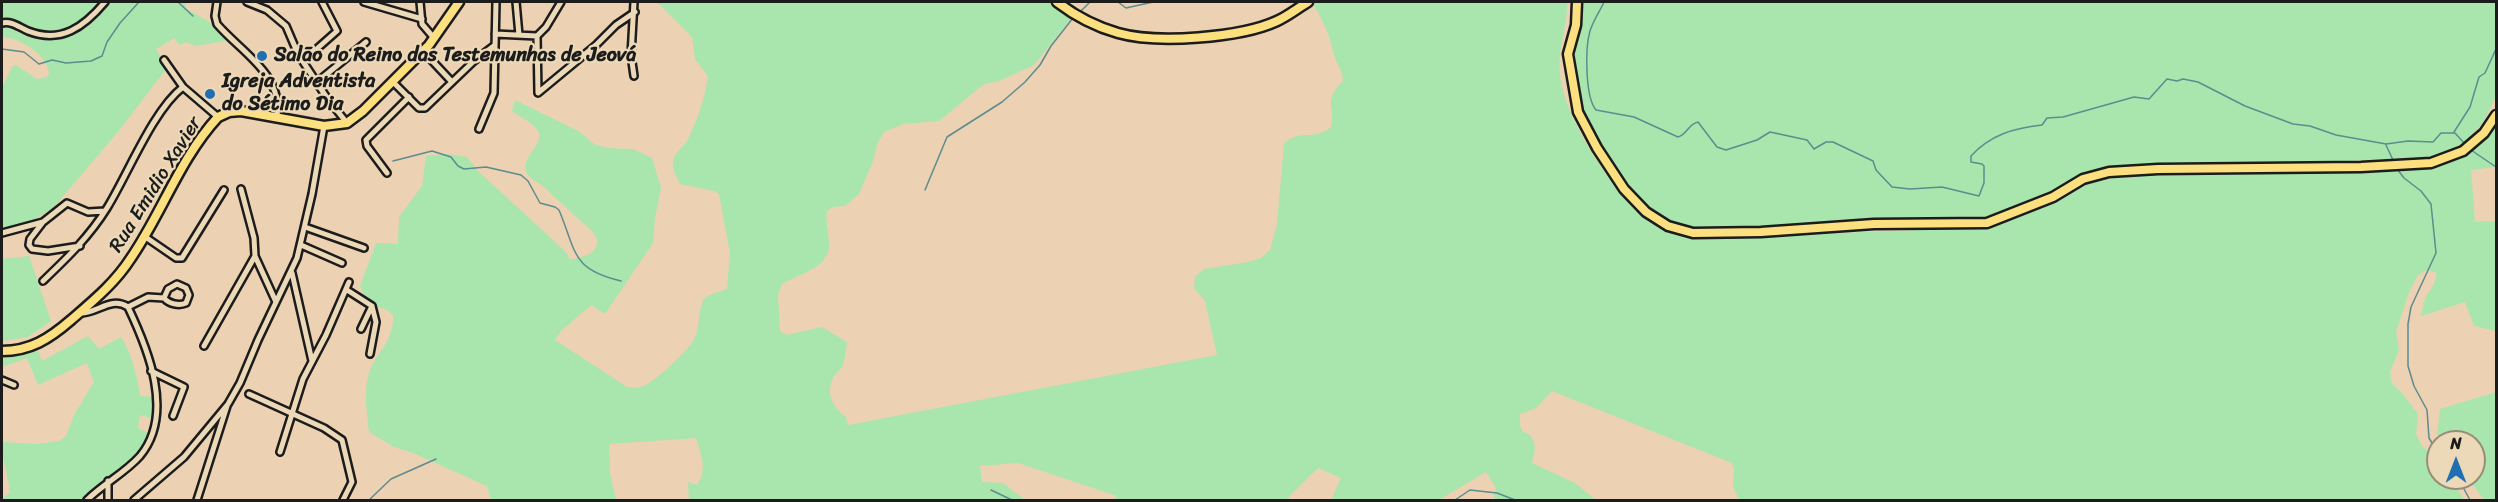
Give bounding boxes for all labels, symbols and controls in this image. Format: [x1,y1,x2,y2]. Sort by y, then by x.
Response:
place label: Salão do Reino das Testemunhas de Jeová [274,44,636,68]
marker: Salão do Reino das Testemunhas de Jeová [255,49,269,63]
place label: Igreja Adventista do Sétimo Dia [222,70,375,117]
marker: Igreja Adventista do Sétimo Dia [203,87,217,101]
street label: Rua Emidio Xavier [105,113,207,257]
text: N [2450,429,2462,458]
north arrow [2426,430,2486,490]

